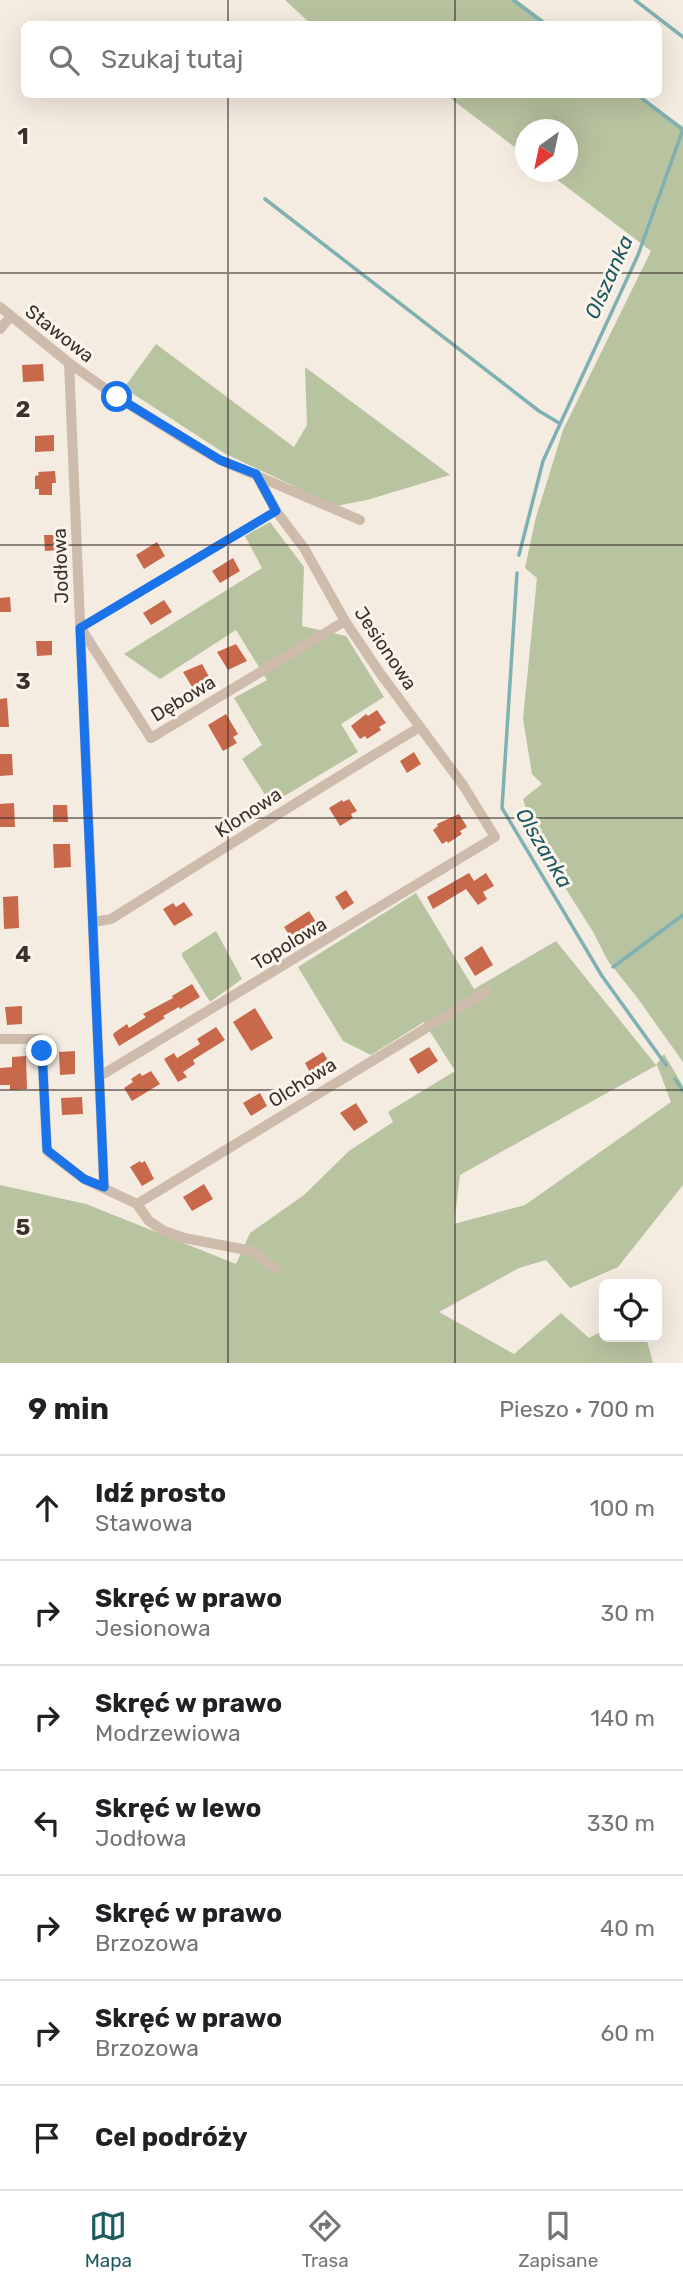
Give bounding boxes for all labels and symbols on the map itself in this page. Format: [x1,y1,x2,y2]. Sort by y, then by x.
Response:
north arrow [515,119,578,182]
text: 1 [17,122,29,150]
water label: Olszanka [579,231,638,322]
street label: Stawowa [21,299,99,367]
route start [101,381,132,412]
text: 2 [16,395,30,423]
street label: Jodłowa [48,528,73,604]
street label: Jesionowa [349,602,422,694]
text: 3 [15,667,31,695]
street label: Dębowa [147,670,220,727]
street label: Klonowa [211,782,286,842]
water label: Olszanka [511,803,578,892]
street label: Topolowa [248,912,331,975]
text: 4 [15,940,31,968]
route end [26,1035,57,1066]
street label: Olchowa [264,1053,340,1112]
text: 5 [16,1213,31,1241]

